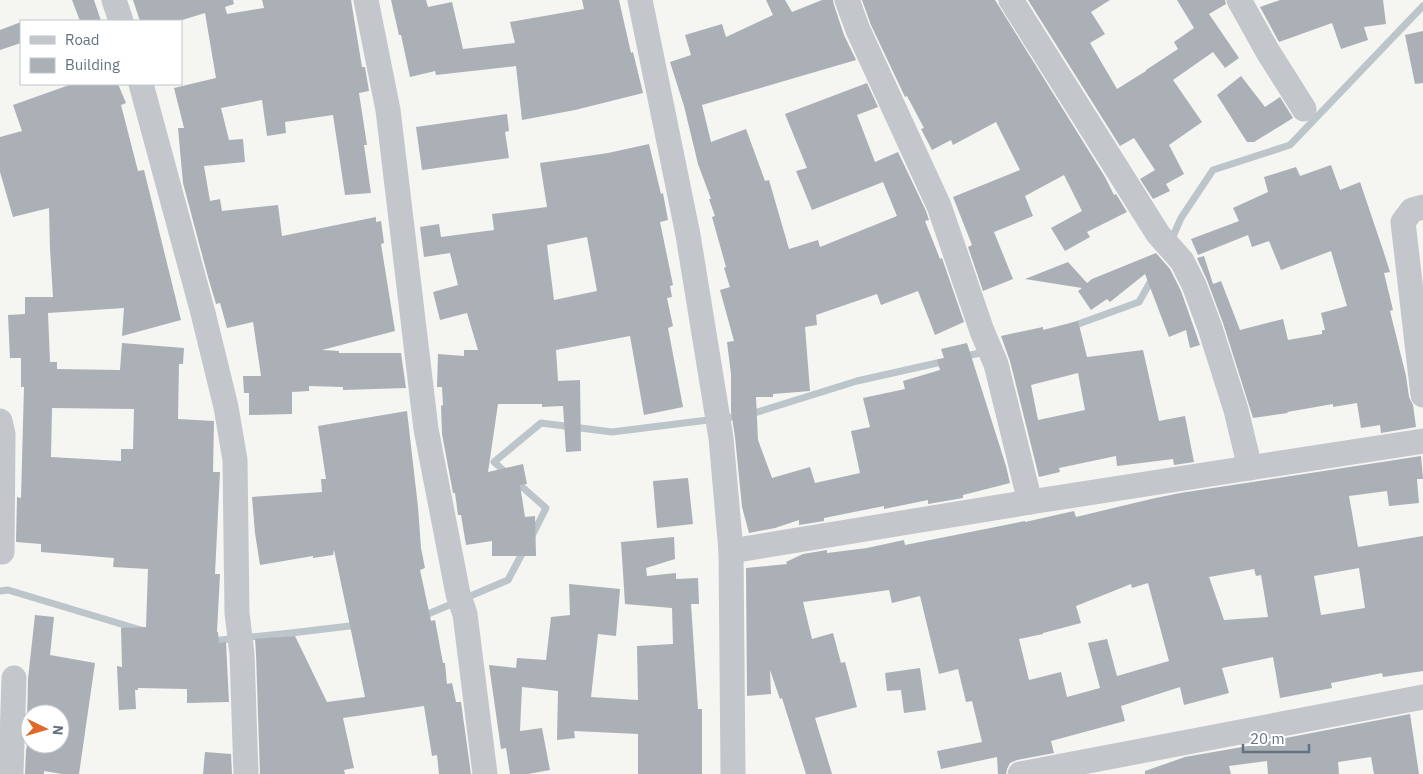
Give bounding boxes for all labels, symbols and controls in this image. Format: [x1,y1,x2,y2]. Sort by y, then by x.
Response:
legend [20,20,182,85]
text: Road [65,30,100,49]
text: Building [65,55,120,74]
north arrow [20,704,70,754]
scale bar [1243,722,1309,754]
text: N [49,724,67,736]
text: 20 m [1250,729,1285,748]

